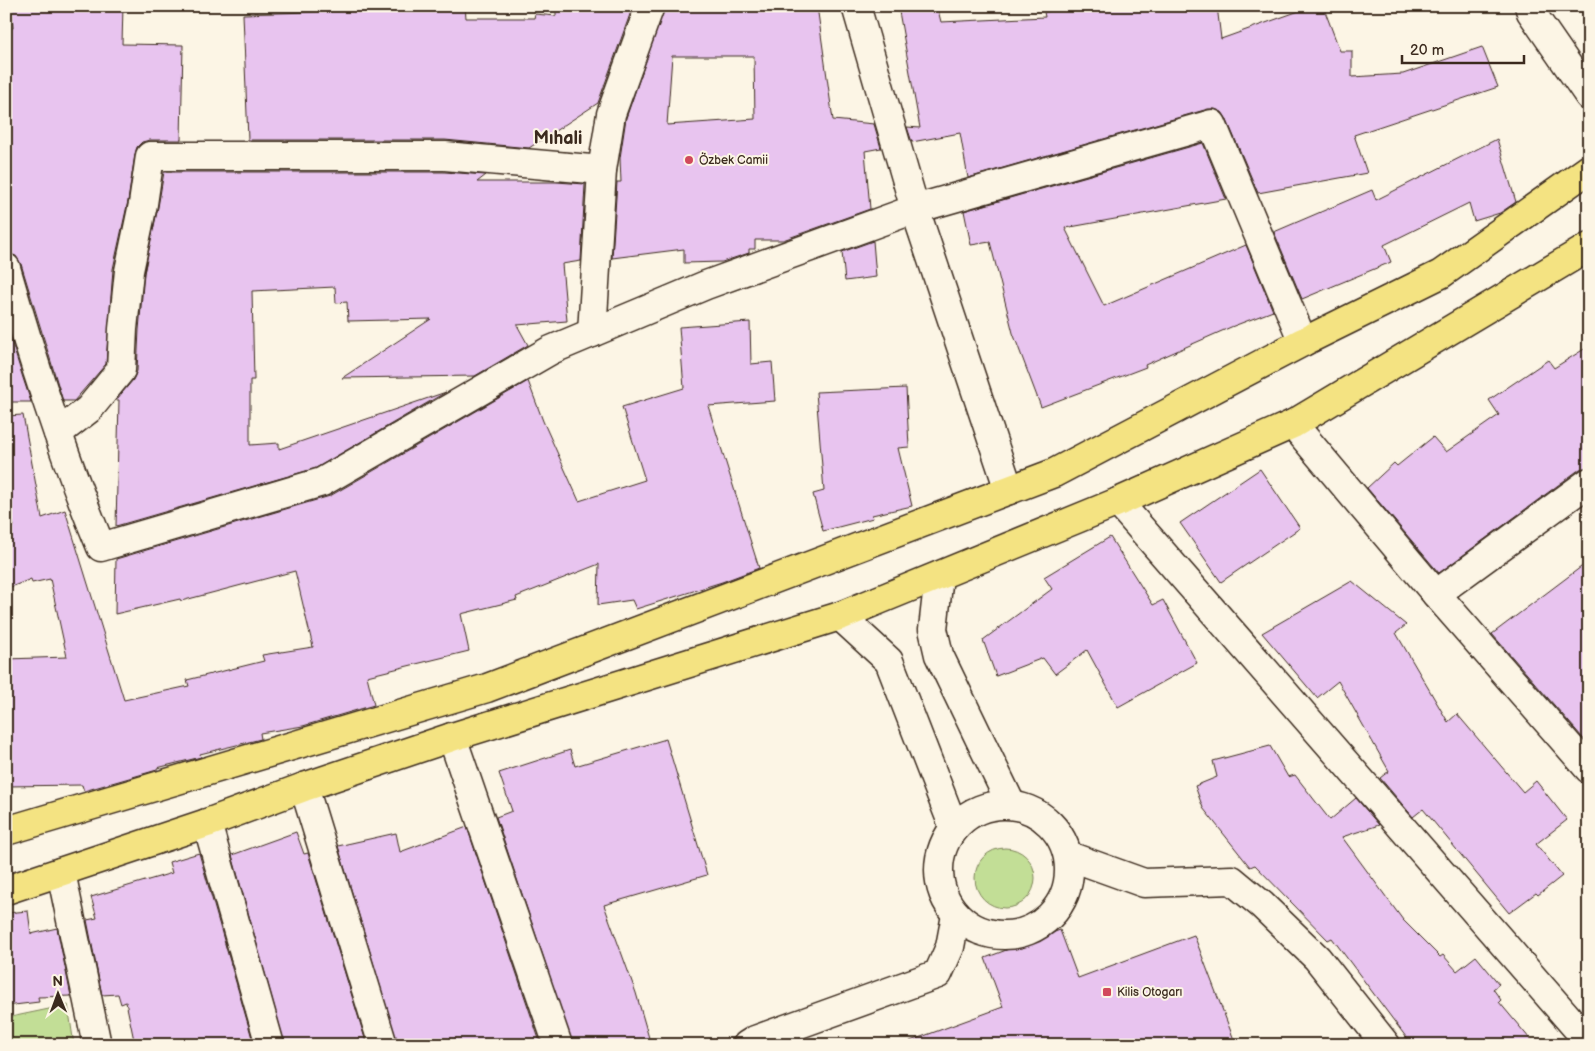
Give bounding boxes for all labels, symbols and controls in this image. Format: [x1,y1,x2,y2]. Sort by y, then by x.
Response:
scale bar [1402,32,1525,64]
text: 20 m [1410,41,1444,60]
district label: Mıhali [533,128,583,149]
place label: Özbek Camii [699,152,768,168]
marker: Özbek Camii [683,154,695,166]
north arrow [32,968,82,1018]
text: N [52,973,63,990]
place label: Kilis Otogarı [1117,985,1183,1000]
marker: Kilis Otogarı [1101,986,1113,998]

